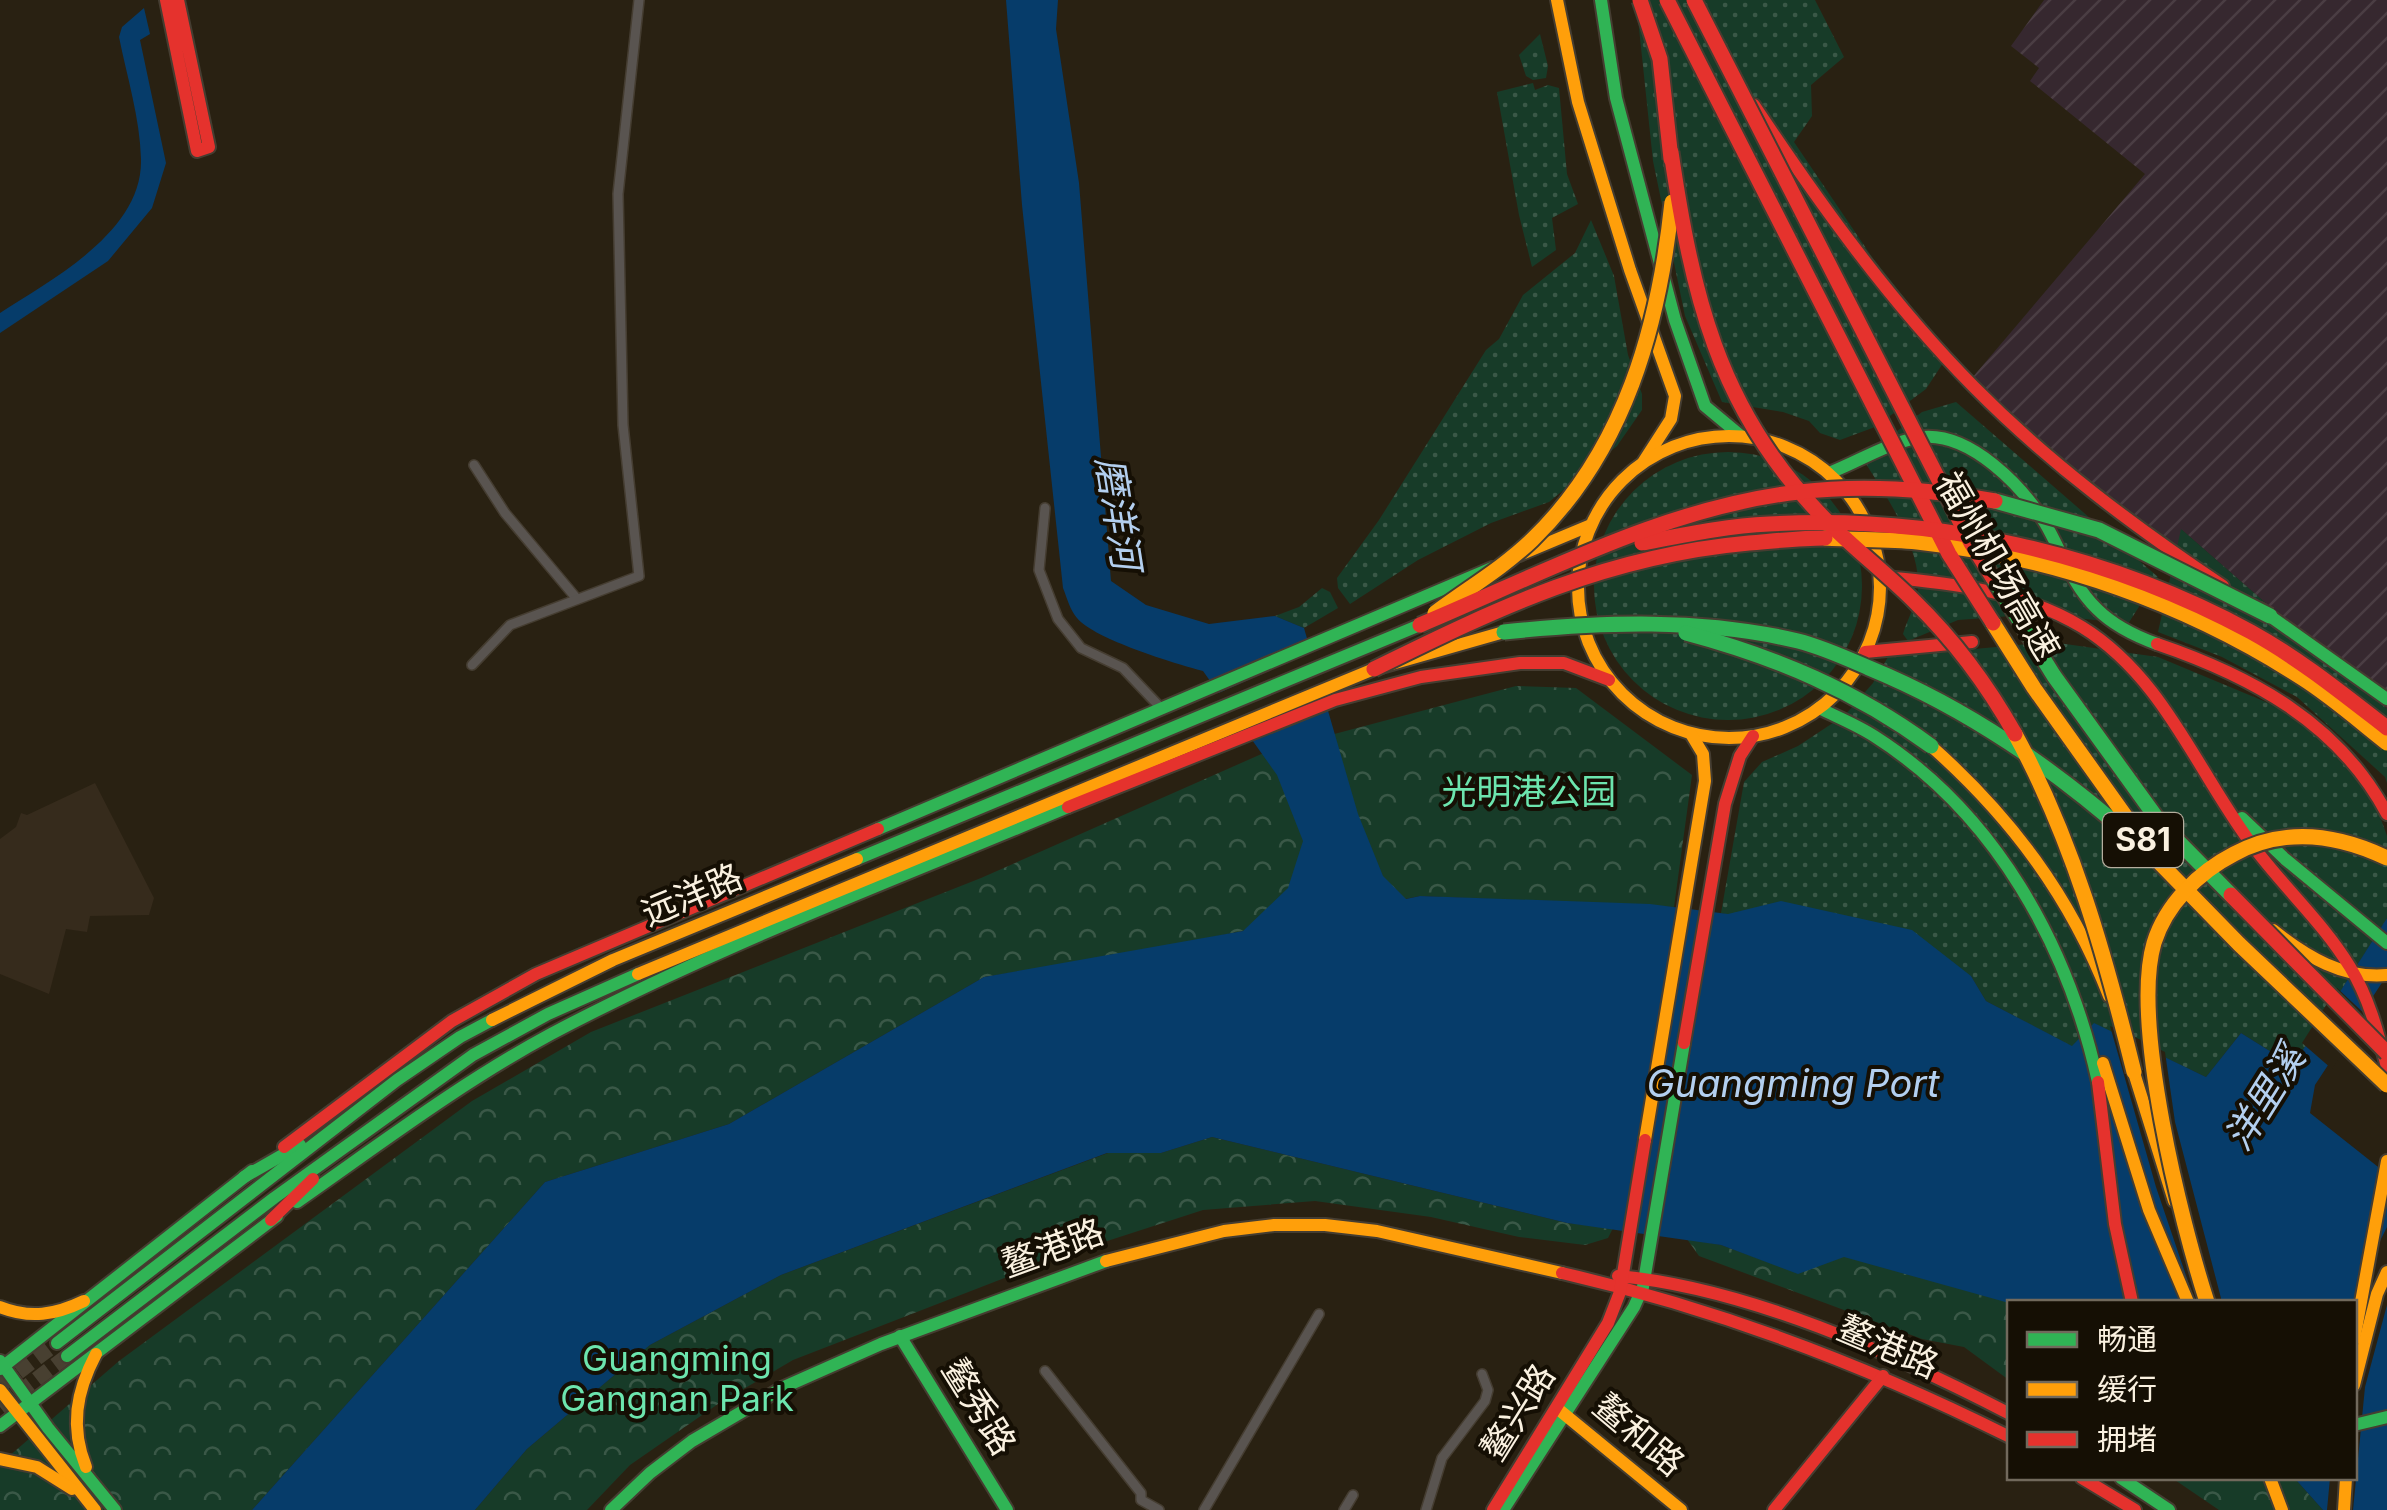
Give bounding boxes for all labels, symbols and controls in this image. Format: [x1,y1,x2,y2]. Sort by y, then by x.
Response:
water label: 磨洋河 [1087,453,1152,580]
street label: 福州机场高速 [1928,464,2070,667]
park label: 光明港公园 [1441,770,1617,812]
road number: S81 [2103,813,2183,867]
street label: 远洋路 [635,854,748,934]
water label: 洋里溪 [2214,1034,2316,1158]
water label: Guangming Port [1646,1060,1940,1106]
street label: 鳌港路 [996,1209,1109,1285]
legend [2007,1300,2357,1480]
street label: 鳌港路 [1832,1306,1945,1386]
text: 畅通 [2097,1321,2157,1357]
park label: Guangming Gangnan Park [560,1337,794,1419]
street label: 鳌秀路 [934,1351,1025,1462]
street label: 鳌兴路 [1472,1356,1563,1467]
text: 缓行 [2097,1371,2157,1407]
street label: 鳌和路 [1586,1384,1693,1484]
text: 拥堵 [2097,1421,2157,1457]

